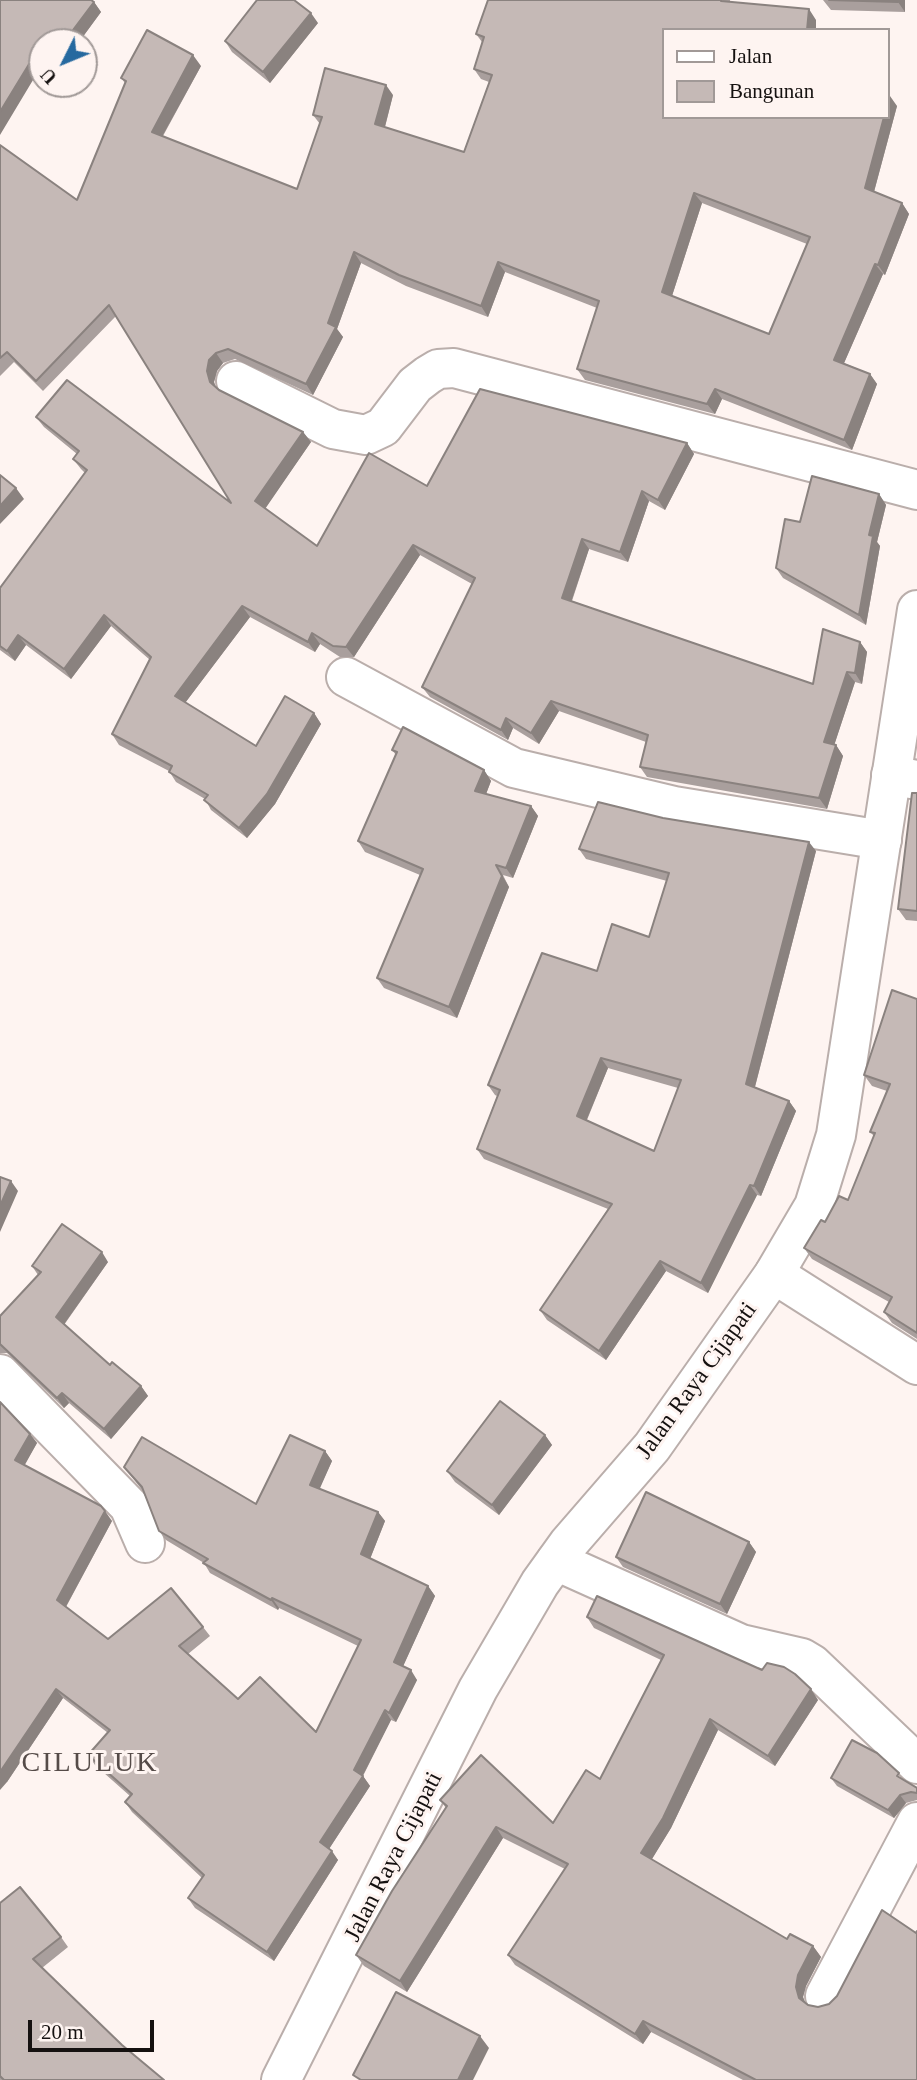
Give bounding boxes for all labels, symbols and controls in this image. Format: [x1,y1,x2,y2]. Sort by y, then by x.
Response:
north arrow [28,28,98,98]
legend [662,28,889,119]
text: Jalan [729,44,772,68]
text: U [36,64,61,88]
text: Bangunan [729,79,814,103]
street label: Jalan Raya Cijapati [631,1297,763,1465]
district label: CILULUK [22,1747,158,1781]
street label: Jalan Raya Cijapati [339,1767,449,1947]
scale bar [32,2007,158,2050]
text: 20 m [41,2020,84,2044]

